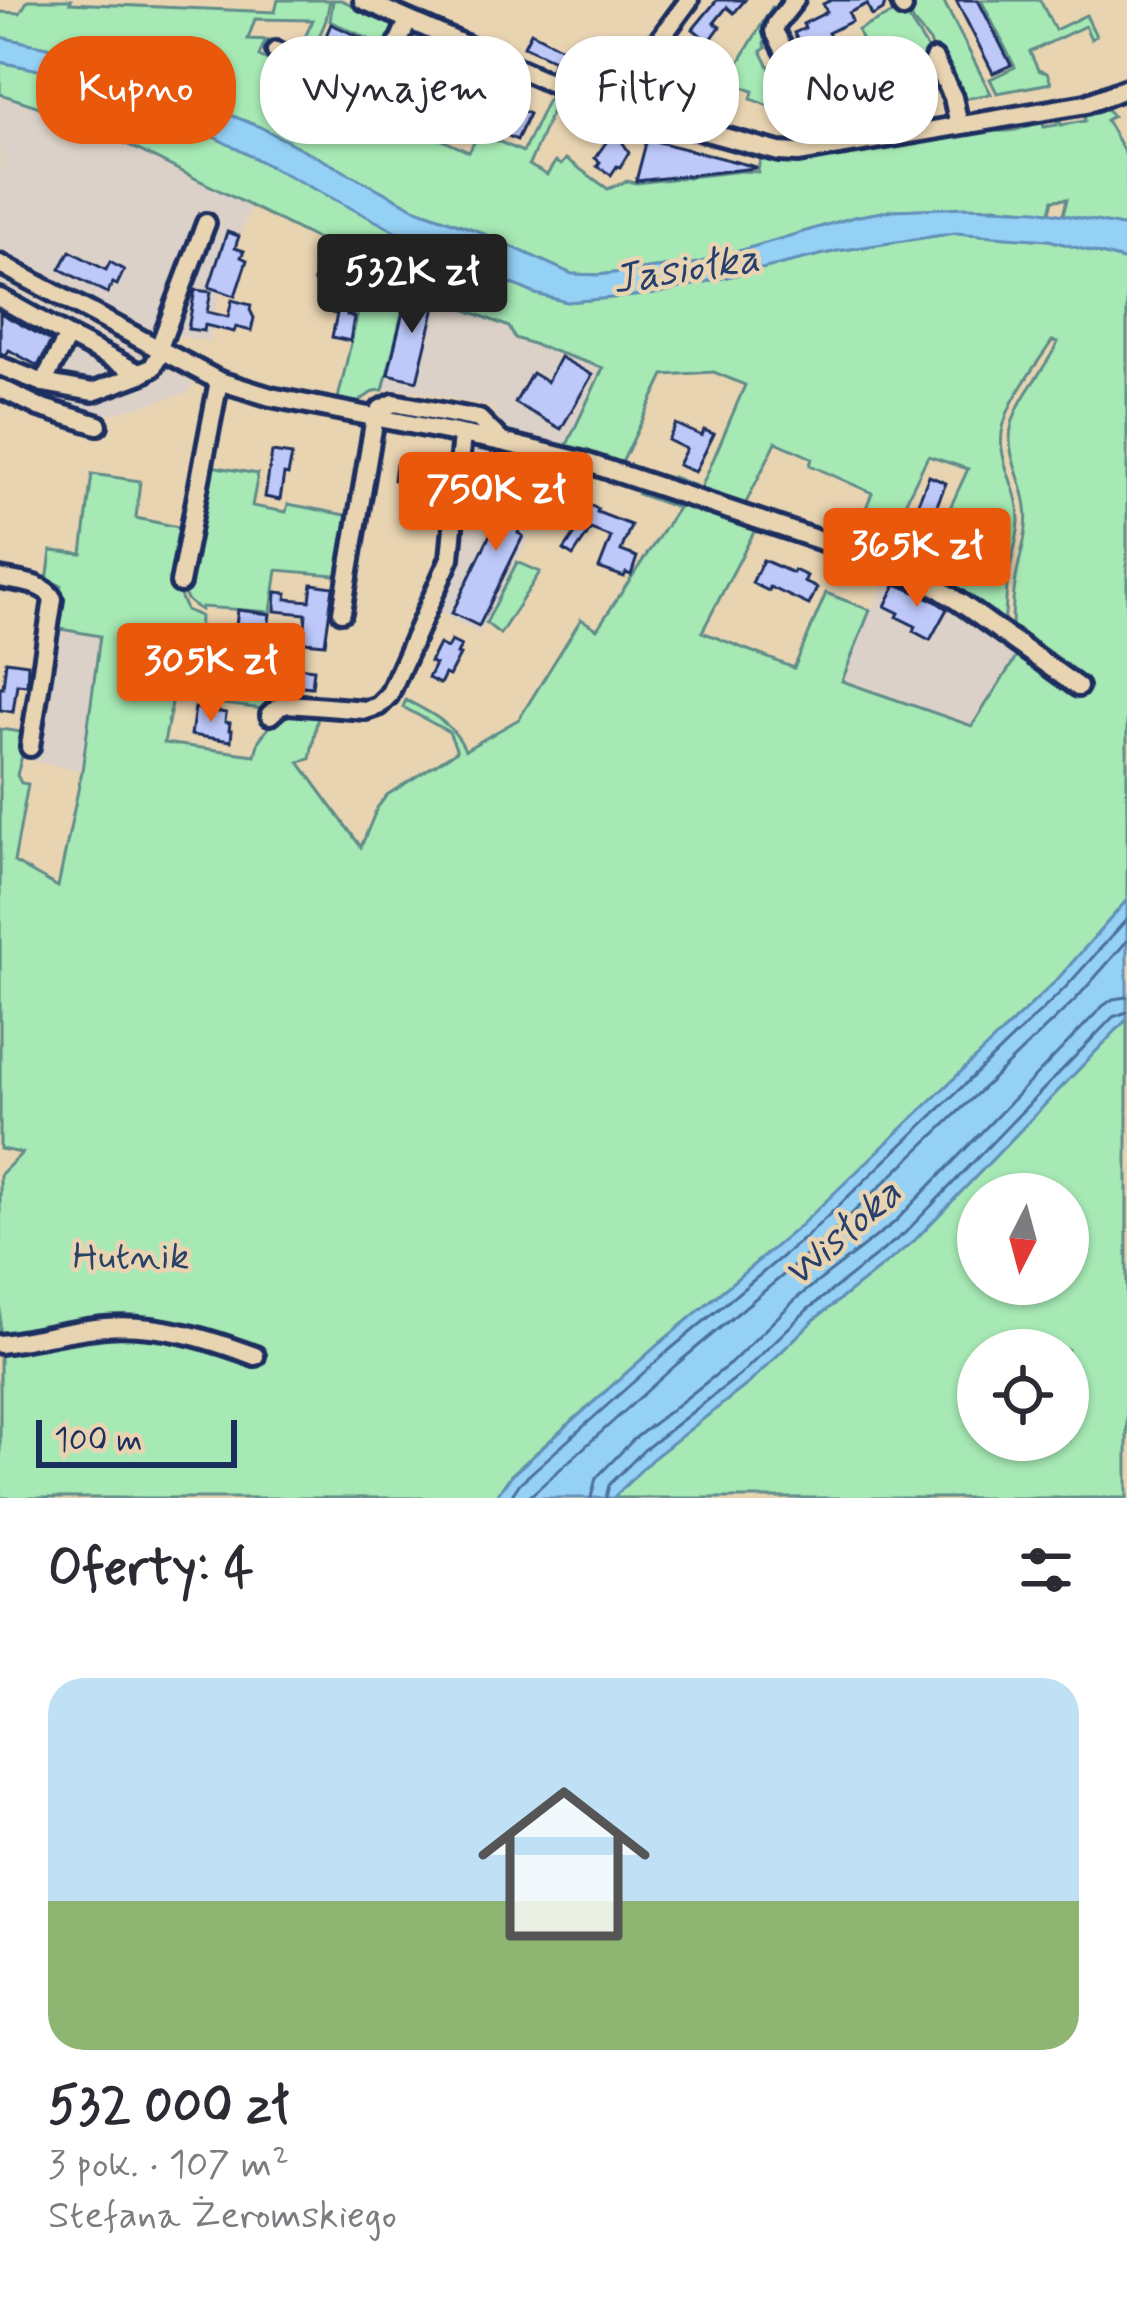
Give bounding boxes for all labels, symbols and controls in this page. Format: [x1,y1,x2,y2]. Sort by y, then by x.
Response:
chip: Kupno [36,36,236,144]
chip: Wynajem [260,36,531,144]
chip: Filtry [555,36,739,144]
chip: Nowe [763,36,938,144]
water label: Jasiołka [608,231,764,309]
pin: 532K zł [301,234,523,336]
text: 532K zł [344,247,480,298]
pin: 750K zł [385,452,607,554]
text: 750K zł [426,465,566,516]
pin: 365K zł [806,508,1028,610]
text: 365K zł [850,521,984,572]
pin: 305K zł [100,623,322,725]
text: 305K zł [144,636,278,687]
water label: Wisłoka [772,1167,914,1301]
north arrow [957,1173,1089,1305]
map controls [957,1173,1089,1461]
park label: Hutnik [73,1232,189,1283]
button: locate [957,1329,1089,1461]
scale bar [36,1414,237,1467]
text: 100 m [54,1419,143,1463]
text: Oferty: 4 [48,1537,254,1603]
icon: filters [1013,1537,1079,1603]
icon: home [456,1756,672,1972]
text: 532 000 zł [48,2074,289,2140]
text: 3 pok. · 107 m² [48,2140,289,2191]
text: Stefana Żeromskiego [48,2191,397,2242]

